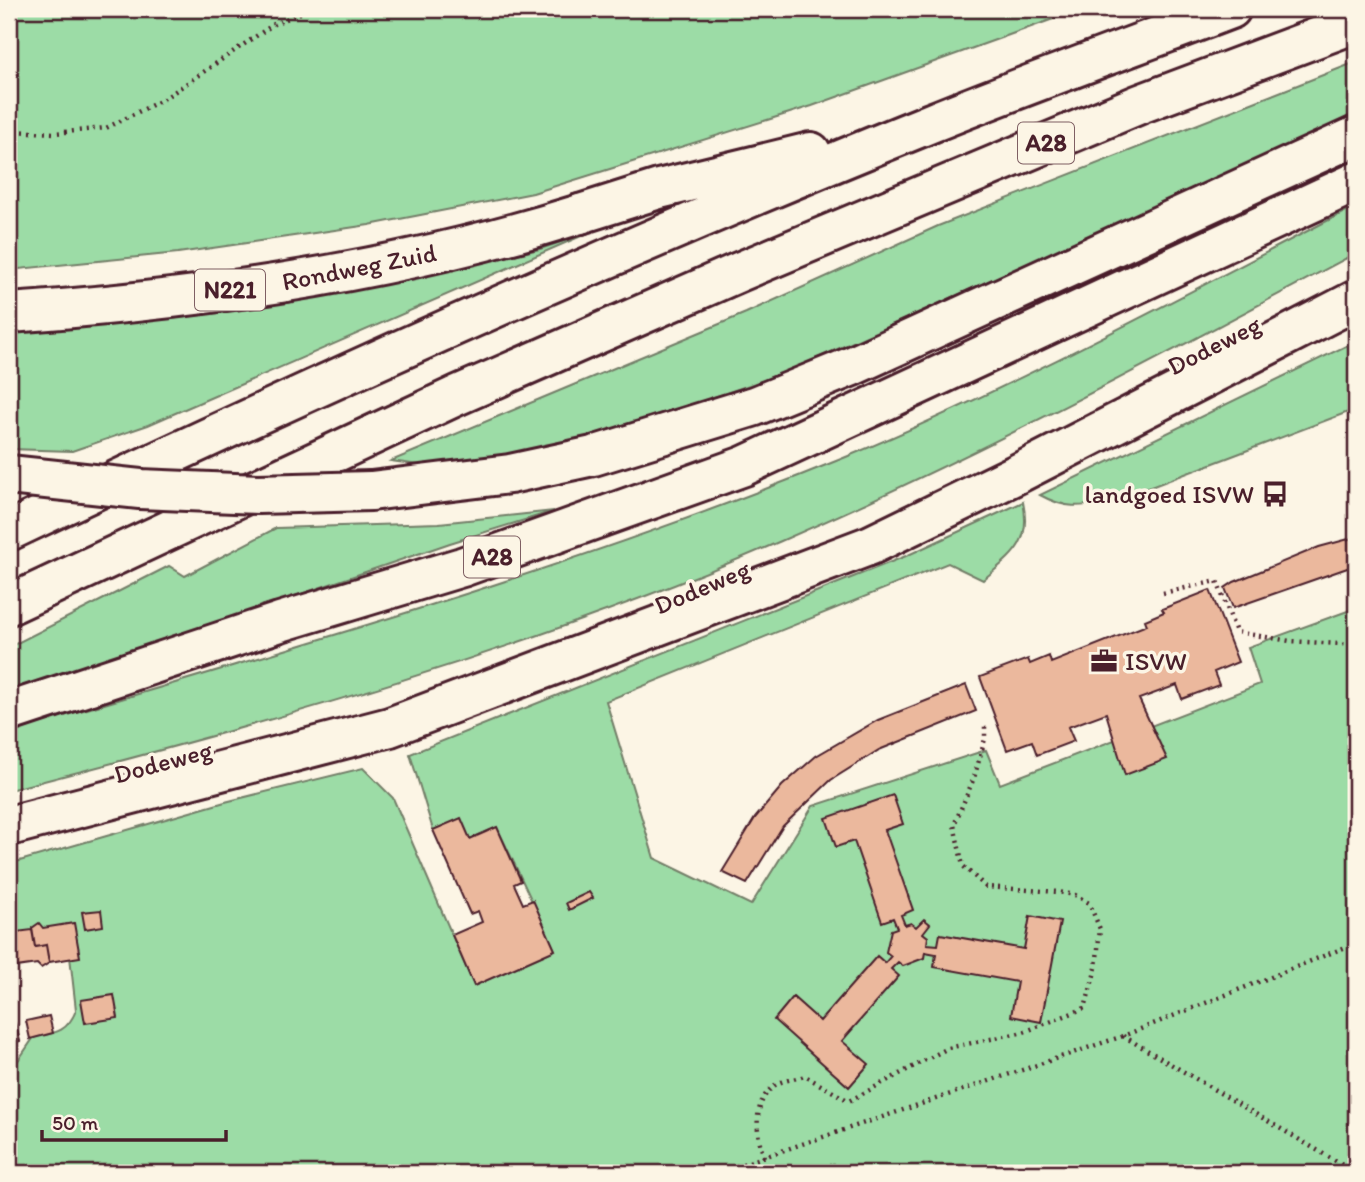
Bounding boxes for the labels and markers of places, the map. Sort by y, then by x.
place label: landgoed ISVW [1084,478,1254,510]
bus stop icon: landgoed ISVW [1260,479,1290,509]
place label: ISVW [1125,645,1187,677]
office icon: ISVW [1089,646,1119,676]

